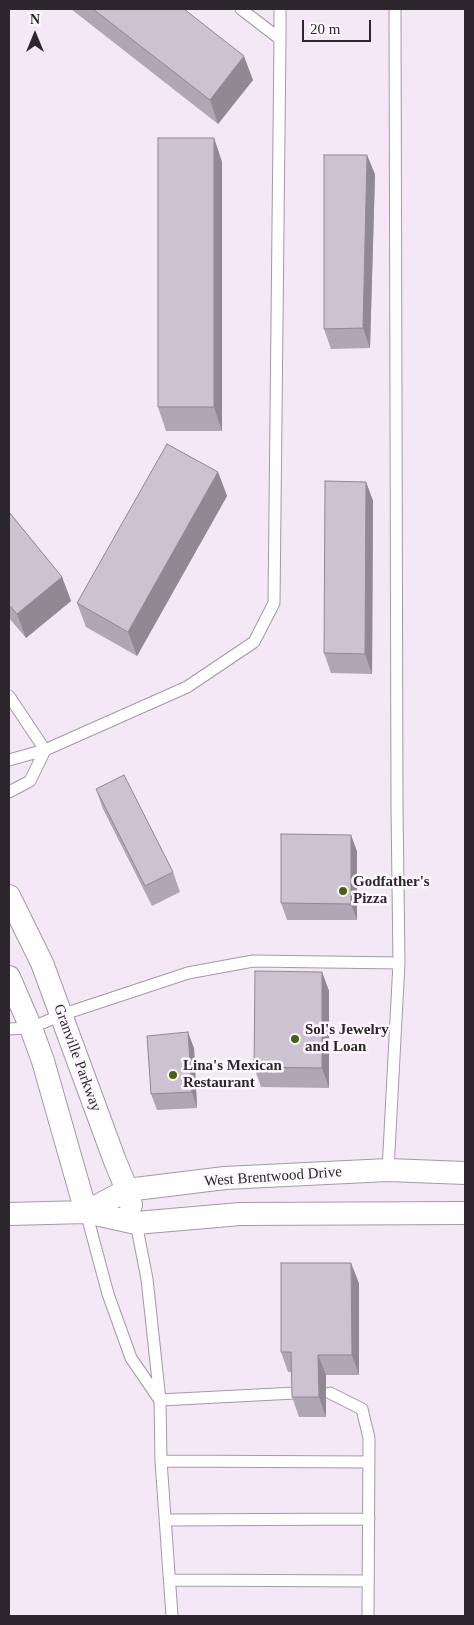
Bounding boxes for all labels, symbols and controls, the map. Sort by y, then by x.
north arrow [10,10,60,60]
scale bar [304,10,373,42]
text: N [30,12,40,27]
text: 20 m [310,21,340,37]
place label: Godfather's Pizza [353,873,430,908]
marker: Godfather's Pizza [337,885,349,897]
street label: Granville Parkway [49,1002,105,1114]
place label: Sol's Jewelry and Loan [305,1021,389,1056]
marker: Sol's Jewelry and Loan [289,1033,301,1045]
place label: Lina's Mexican Restaurant [183,1057,282,1092]
marker: Lina's Mexican Restaurant [167,1069,179,1081]
street label: West Brentwood Drive [204,1163,342,1191]

